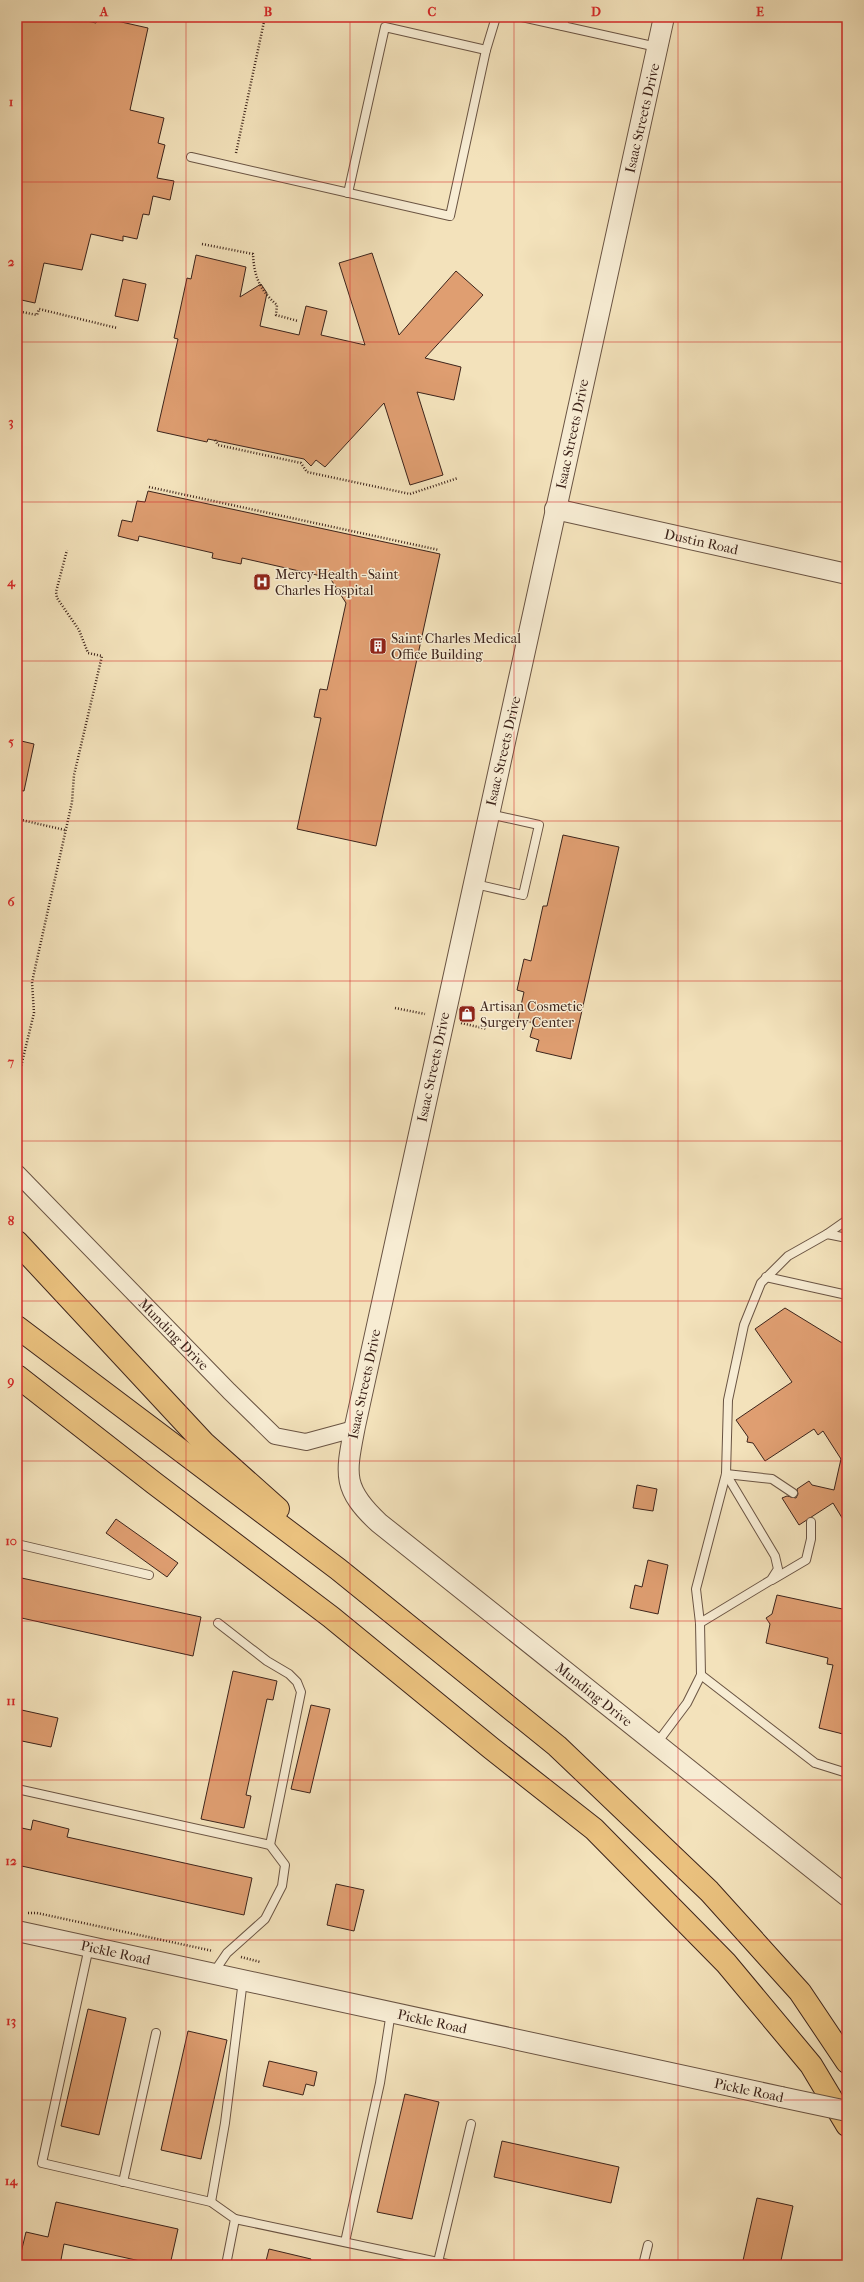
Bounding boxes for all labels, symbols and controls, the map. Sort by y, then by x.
text: A [99,4,109,19]
text: B [264,4,273,19]
text: C [428,4,437,19]
text: D [591,4,601,19]
text: E [756,4,764,19]
street label: Isaac Streets Drive [622,62,663,175]
text: 1 [9,94,14,109]
text: 2 [8,254,15,269]
street label: Isaac Streets Drive [553,377,592,491]
text: 3 [8,414,14,430]
street label: Dustin Road [663,526,740,559]
place label: Mercy Health - Saint Charles Hospital [275,566,399,599]
hospital icon: Mercy Health - Saint Charles Hospital [252,572,272,592]
text: 4 [6,574,16,590]
place label: Saint Charles Medical Office Building [391,630,521,663]
building icon: Saint Charles Medical Office Building [368,636,388,656]
street label: Isaac Streets Drive [483,695,524,808]
text: 5 [8,734,14,749]
text: 6 [7,894,15,909]
place label: Artisan Cosmetic Surgery Center [479,998,582,1031]
shop icon: Artisan Cosmetic Surgery Center [457,1004,477,1024]
street label: Isaac Streets Drive [414,1010,453,1124]
text: 7 [7,1054,15,1069]
text: 8 [8,1213,15,1228]
street label: Munding Drive [135,1295,212,1374]
street label: Isaac Streets Drive [345,1327,384,1441]
text: 9 [7,1373,15,1389]
text: 10 [5,1533,17,1548]
street label: Munding Drive [552,1659,636,1731]
text: 11 [6,1693,16,1708]
text: 12 [5,1853,17,1868]
street label: Pickle Road [79,1937,152,1969]
street label: Pickle Road [396,2006,469,2038]
text: 13 [6,2013,16,2029]
street label: Pickle Road [713,2075,786,2106]
text: 14 [5,2173,18,2189]

